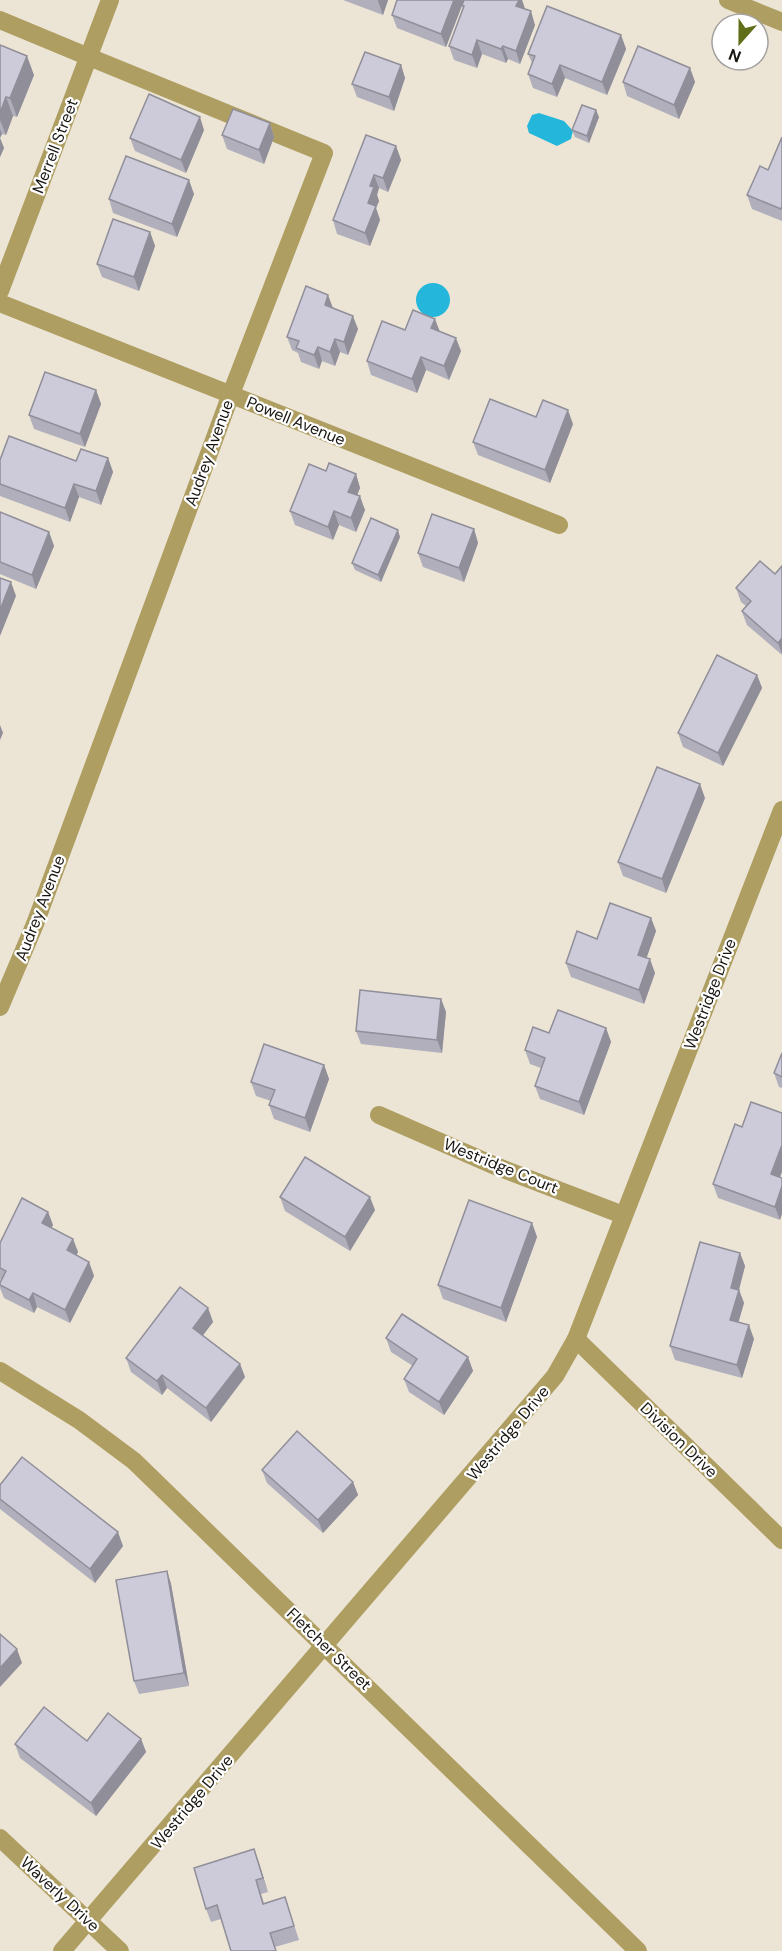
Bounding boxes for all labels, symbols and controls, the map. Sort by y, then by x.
north arrow [710,12,770,72]
text: N [726,44,744,67]
street label: Merrell Street [27,96,83,196]
street label: Powell Avenue [243,392,349,450]
street label: Audrey Avenue [180,397,238,509]
street label: Audrey Avenue [10,852,70,964]
street label: Westridge Drive [679,935,741,1053]
street label: Westridge Court [441,1133,561,1199]
street label: Westridge Drive [462,1381,554,1485]
street label: Division Drive [636,1398,722,1482]
street label: Fletcher Street [282,1603,376,1695]
street label: Westridge Drive [146,1750,238,1854]
street label: Waverly Drive [16,1852,104,1936]

